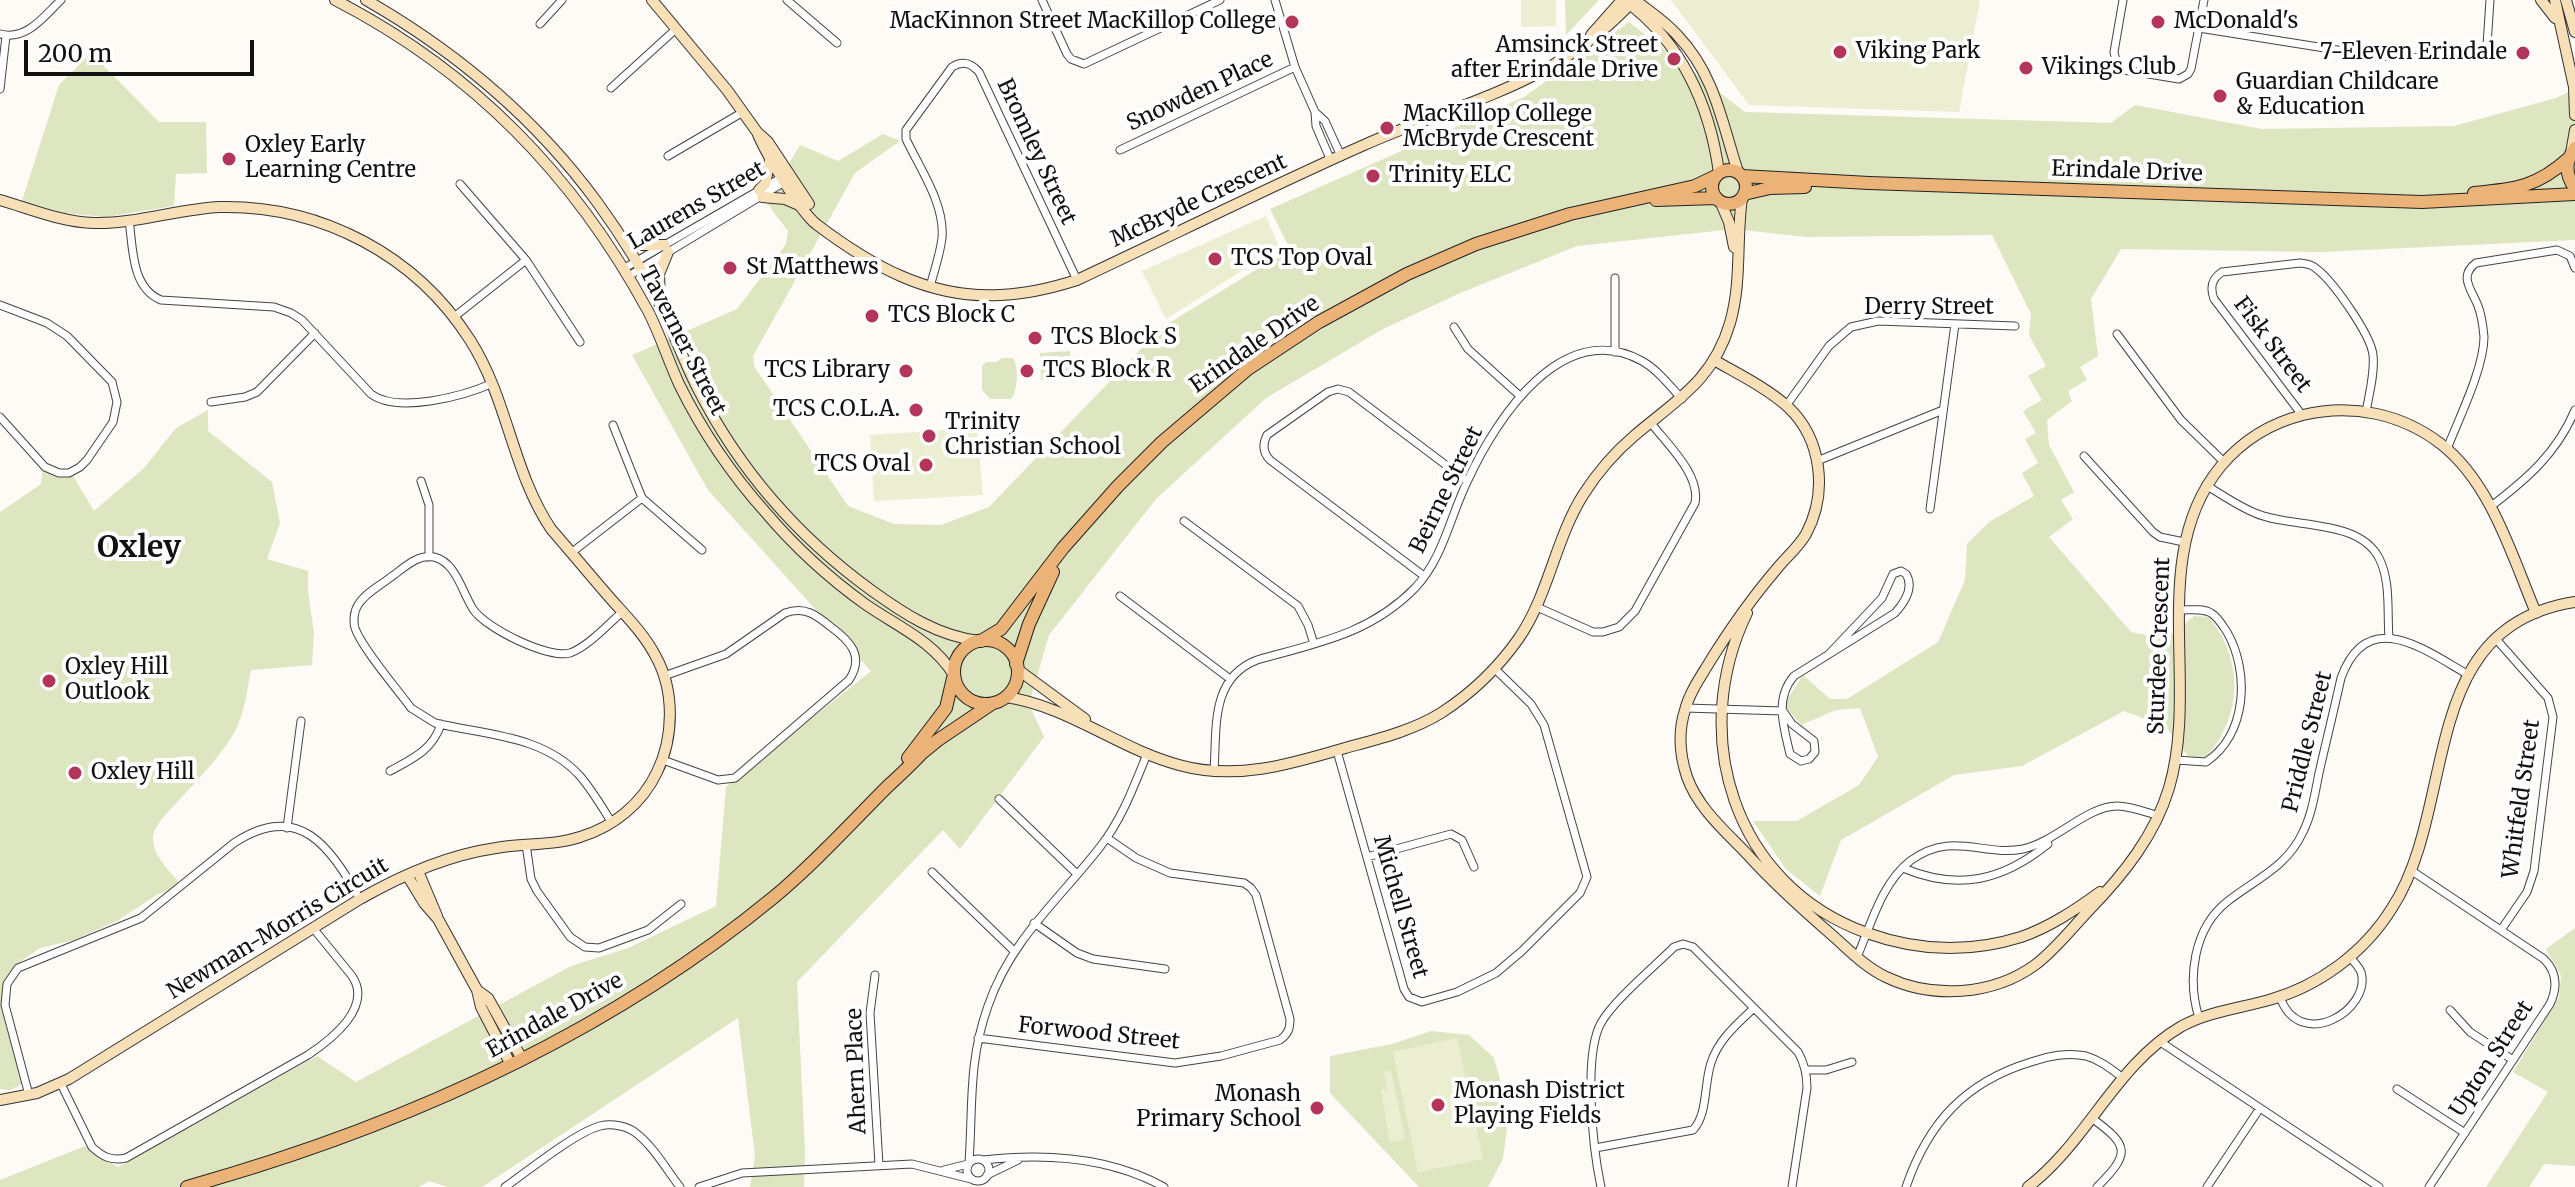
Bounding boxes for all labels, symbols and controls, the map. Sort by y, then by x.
place label: MacKinnon Street MacKillop College [890,9,1276,35]
place label: McDonald's [2174,9,2298,35]
marker: MacKinnon Street MacKillop College [1283,13,1301,31]
marker: McDonald's [2149,13,2167,31]
scale bar [28,24,258,74]
place label: Amsinck Street after Erindale Drive [1451,33,1658,84]
text: 200 m [38,38,112,69]
place label: Viking Park [1856,39,1980,65]
place label: 7-Eleven Erindale [2320,40,2507,66]
marker: Viking Park [1831,43,1849,61]
marker: 7-Eleven Erindale [2514,44,2532,62]
street label: Snowden Place [1123,47,1277,137]
marker: Amsinck Street after Erindale Drive [1665,50,1683,68]
place label: Vikings Club [2042,55,2176,81]
marker: Vikings Club [2017,59,2035,77]
place label: Guardian Childcare & Education [2236,70,2439,122]
street label: Bromley Street [991,75,1081,229]
marker: Guardian Childcare & Education [2211,87,2229,105]
place label: MacKillop College McBryde Crescent [1403,102,1594,154]
marker: MacKillop College McBryde Crescent [1378,119,1396,137]
place label: Oxley Early Learning Centre [245,133,416,184]
street label: McBryde Crescent [1107,149,1291,253]
marker: Oxley Early Learning Centre [220,150,238,168]
street label: Laurens Street [624,156,770,256]
street label: Erindale Drive [2051,156,2203,188]
place label: Trinity ELC [1389,163,1511,189]
marker: Trinity ELC [1364,167,1382,185]
place label: TCS Top Oval [1231,246,1373,272]
marker: TCS Top Oval [1206,250,1224,268]
place label: St Matthews [746,255,879,281]
marker: St Matthews [721,259,739,277]
street label: Taverner Street [633,262,731,420]
street label: Erindale Drive [1185,291,1325,399]
street label: Fisk Street [2228,292,2316,398]
street label: Derry Street [1864,295,1994,321]
place label: TCS Block C [888,303,1015,329]
marker: TCS Block C [863,307,881,325]
place label: TCS Block S [1051,325,1177,351]
marker: TCS Block S [1026,329,1044,347]
place label: TCS Library [764,358,890,384]
place label: TCS Block R [1043,358,1171,384]
marker: TCS Library [897,362,915,380]
marker: TCS Block R [1018,362,1036,380]
place label: TCS C.O.L.A. [773,397,900,423]
marker: TCS C.O.L.A. [907,401,925,419]
place label: Trinity Christian School [945,410,1121,462]
street label: Beirne Street [1405,422,1489,558]
marker: Trinity Christian School [920,427,938,445]
place label: TCS Oval [815,452,910,478]
marker: TCS Oval [917,456,935,474]
district label: Oxley [97,531,181,567]
street label: Sturdee Crescent [2144,557,2176,735]
place label: Oxley Hill Outlook [65,655,169,706]
street label: Priddle Street [2278,669,2338,815]
marker: Oxley Hill Outlook [40,672,58,690]
street label: Whitfeld Street [2498,718,2546,880]
place label: Oxley Hill [91,760,195,786]
marker: Oxley Hill [66,764,84,782]
street label: Michell Street [1367,833,1433,981]
street label: Newman-Morris Circuit [163,852,393,1006]
street label: Erindale Drive [482,968,628,1064]
street label: Upton Street [2445,996,2539,1122]
street label: Ahern Place [842,1007,872,1135]
street label: Forwood Street [1017,1012,1181,1056]
place label: Monash District Playing Fields [1454,1079,1625,1130]
place label: Monash Primary School [1136,1082,1301,1134]
marker: Monash District Playing Fields [1429,1096,1447,1114]
marker: Monash Primary School [1308,1099,1326,1117]

